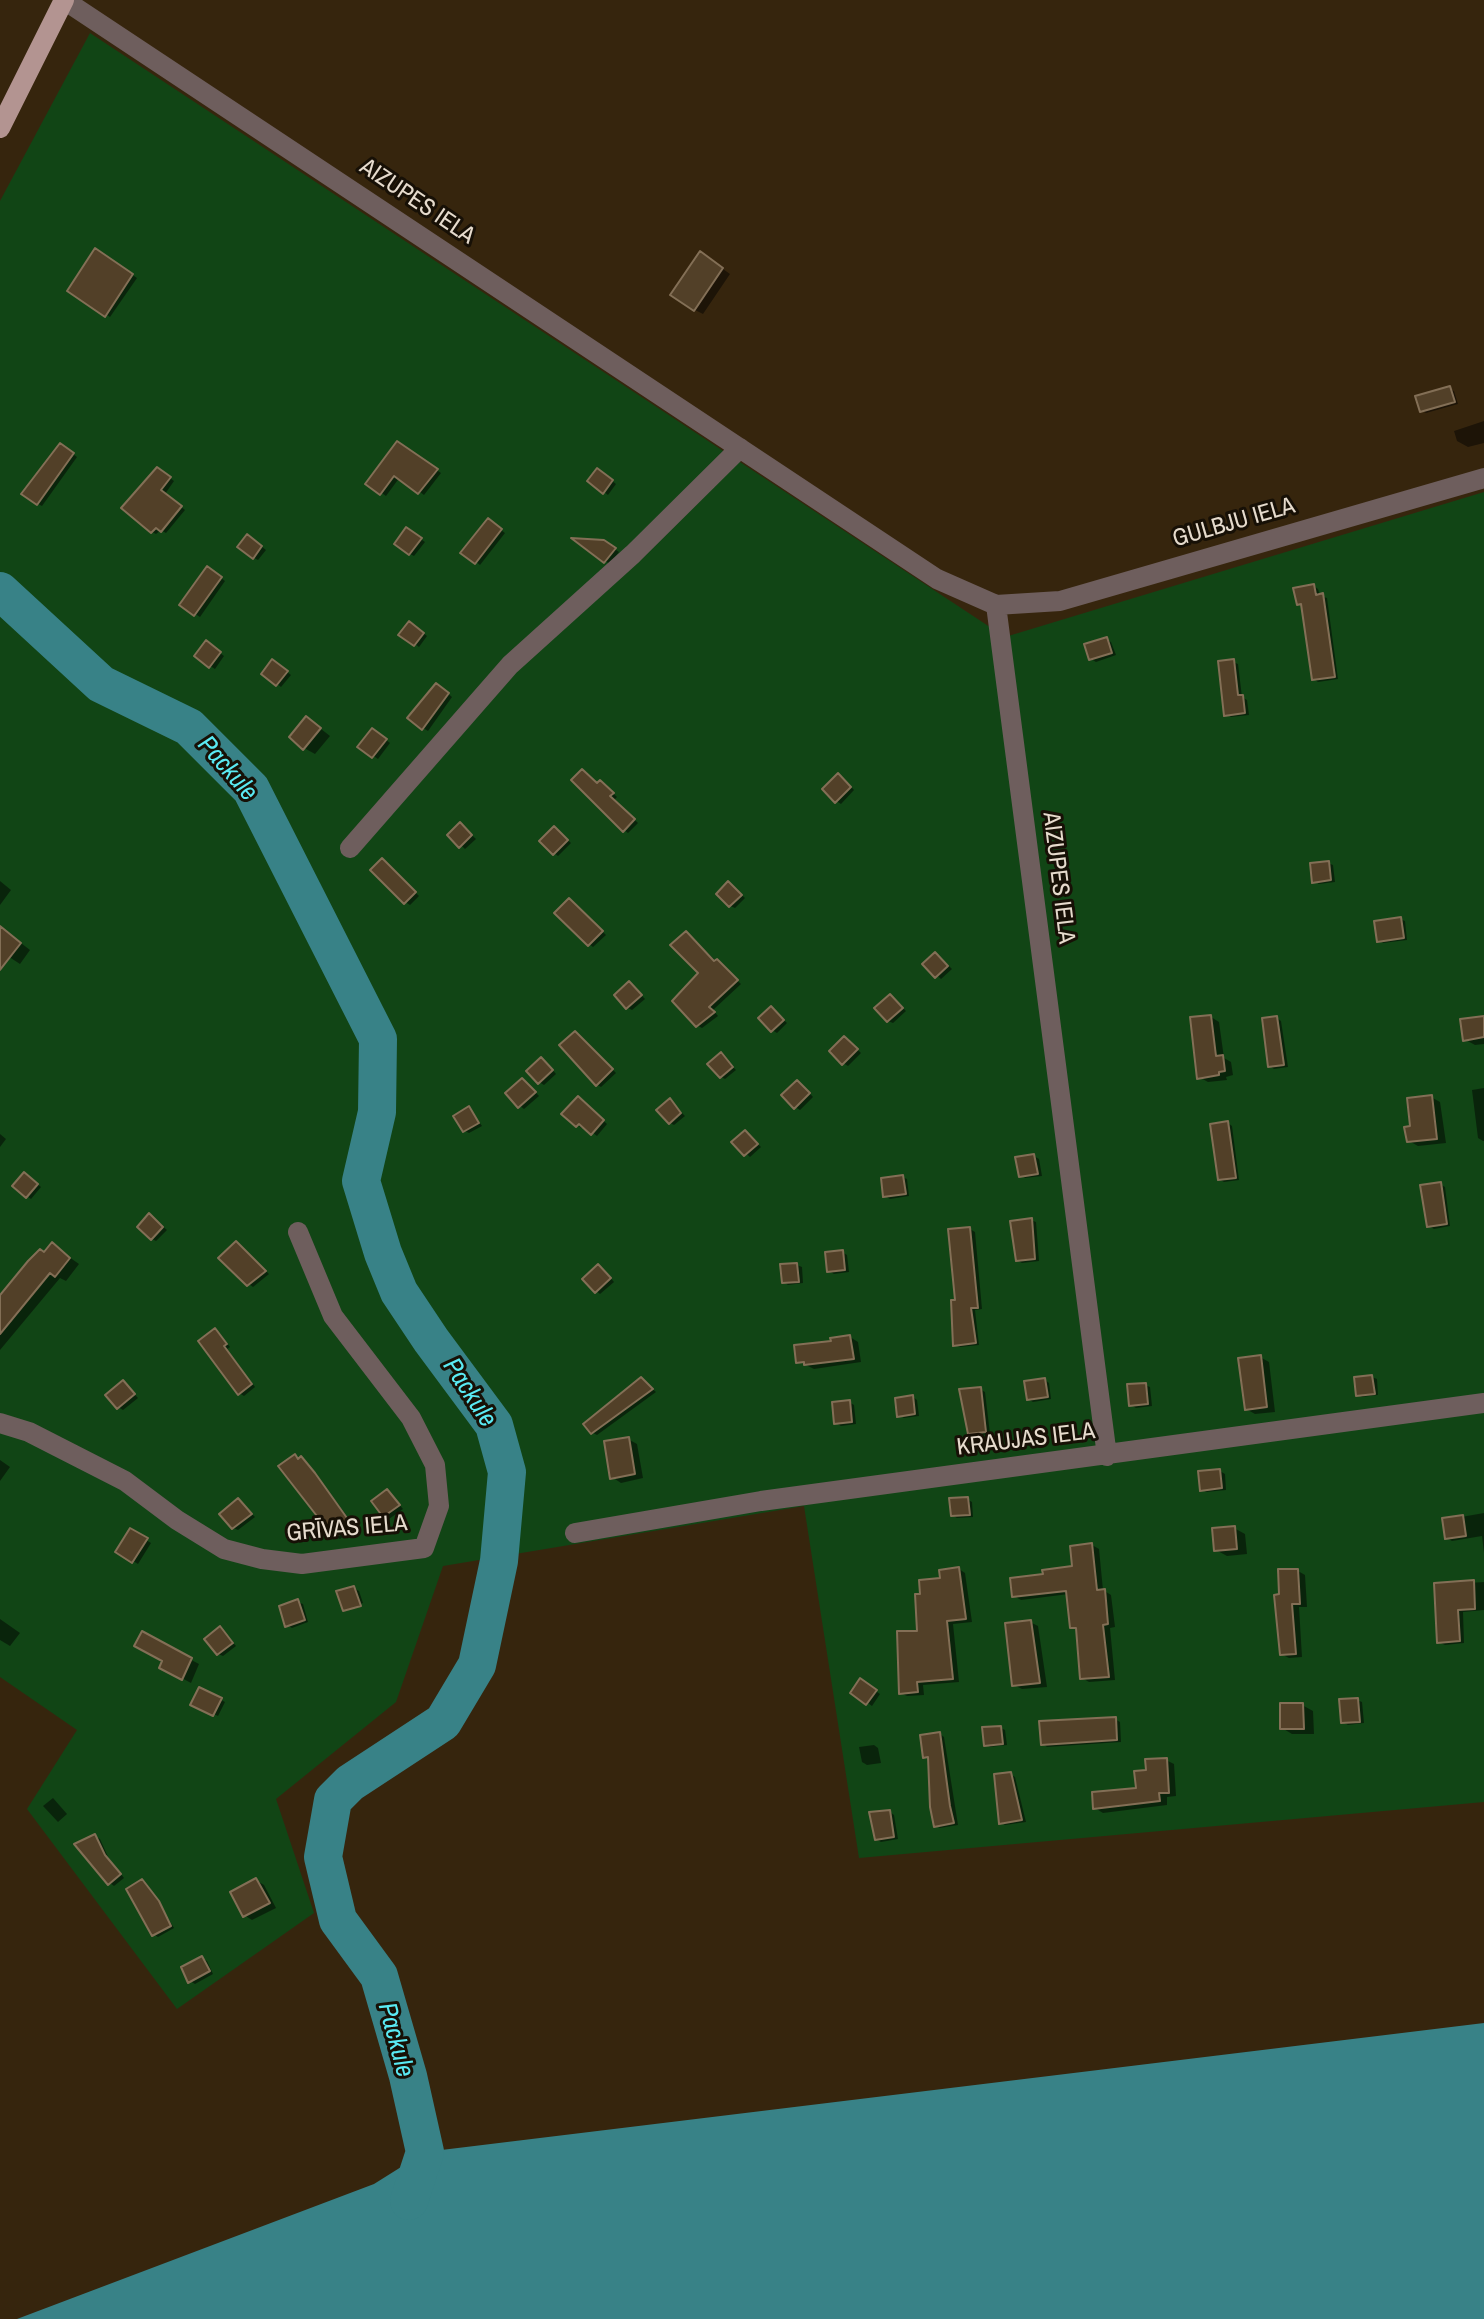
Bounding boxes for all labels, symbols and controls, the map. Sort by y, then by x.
street label: AIZUPES IELA [354,153,480,251]
street label: GULBJU IELA [1170,492,1298,554]
water label: Packule [190,730,264,808]
street label: AIZUPES IELA [1036,811,1080,945]
water label: Packule [435,1353,503,1433]
street label: KRAUJAS IELA [955,1417,1097,1463]
street label: GRĪVAS IELA [285,1509,409,1549]
water label: Packule [370,1999,420,2081]

